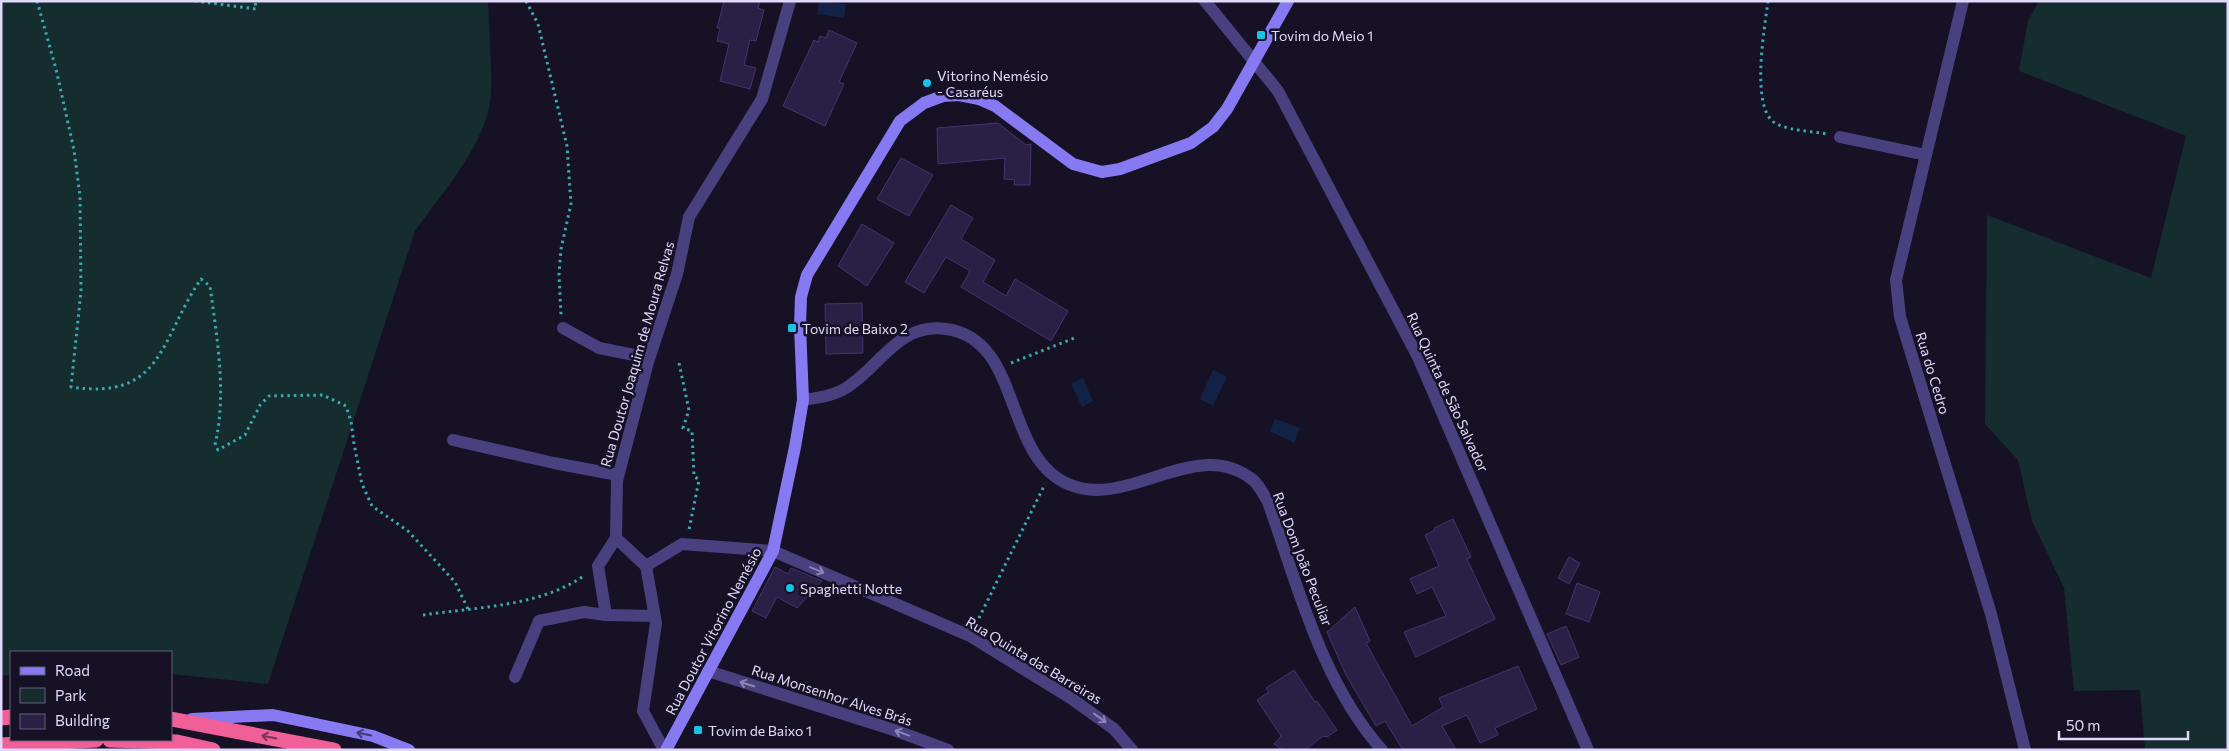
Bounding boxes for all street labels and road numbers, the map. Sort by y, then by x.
street label: Rua Doutor Joaquim de Moura Relvas [597,239,677,469]
street label: Rua Quinta de São Salvador [1404,310,1493,475]
street label: Rua do Cedro [1912,330,1954,416]
street label: Rua Dom João Peculiar [1270,490,1337,629]
street label: Rua Doutor Vitorino Nemésio [662,544,764,718]
street label: Rua Quinta das Barreiras [963,613,1105,707]
street label: Rua Monsenhor Alves Brás [749,661,915,729]

